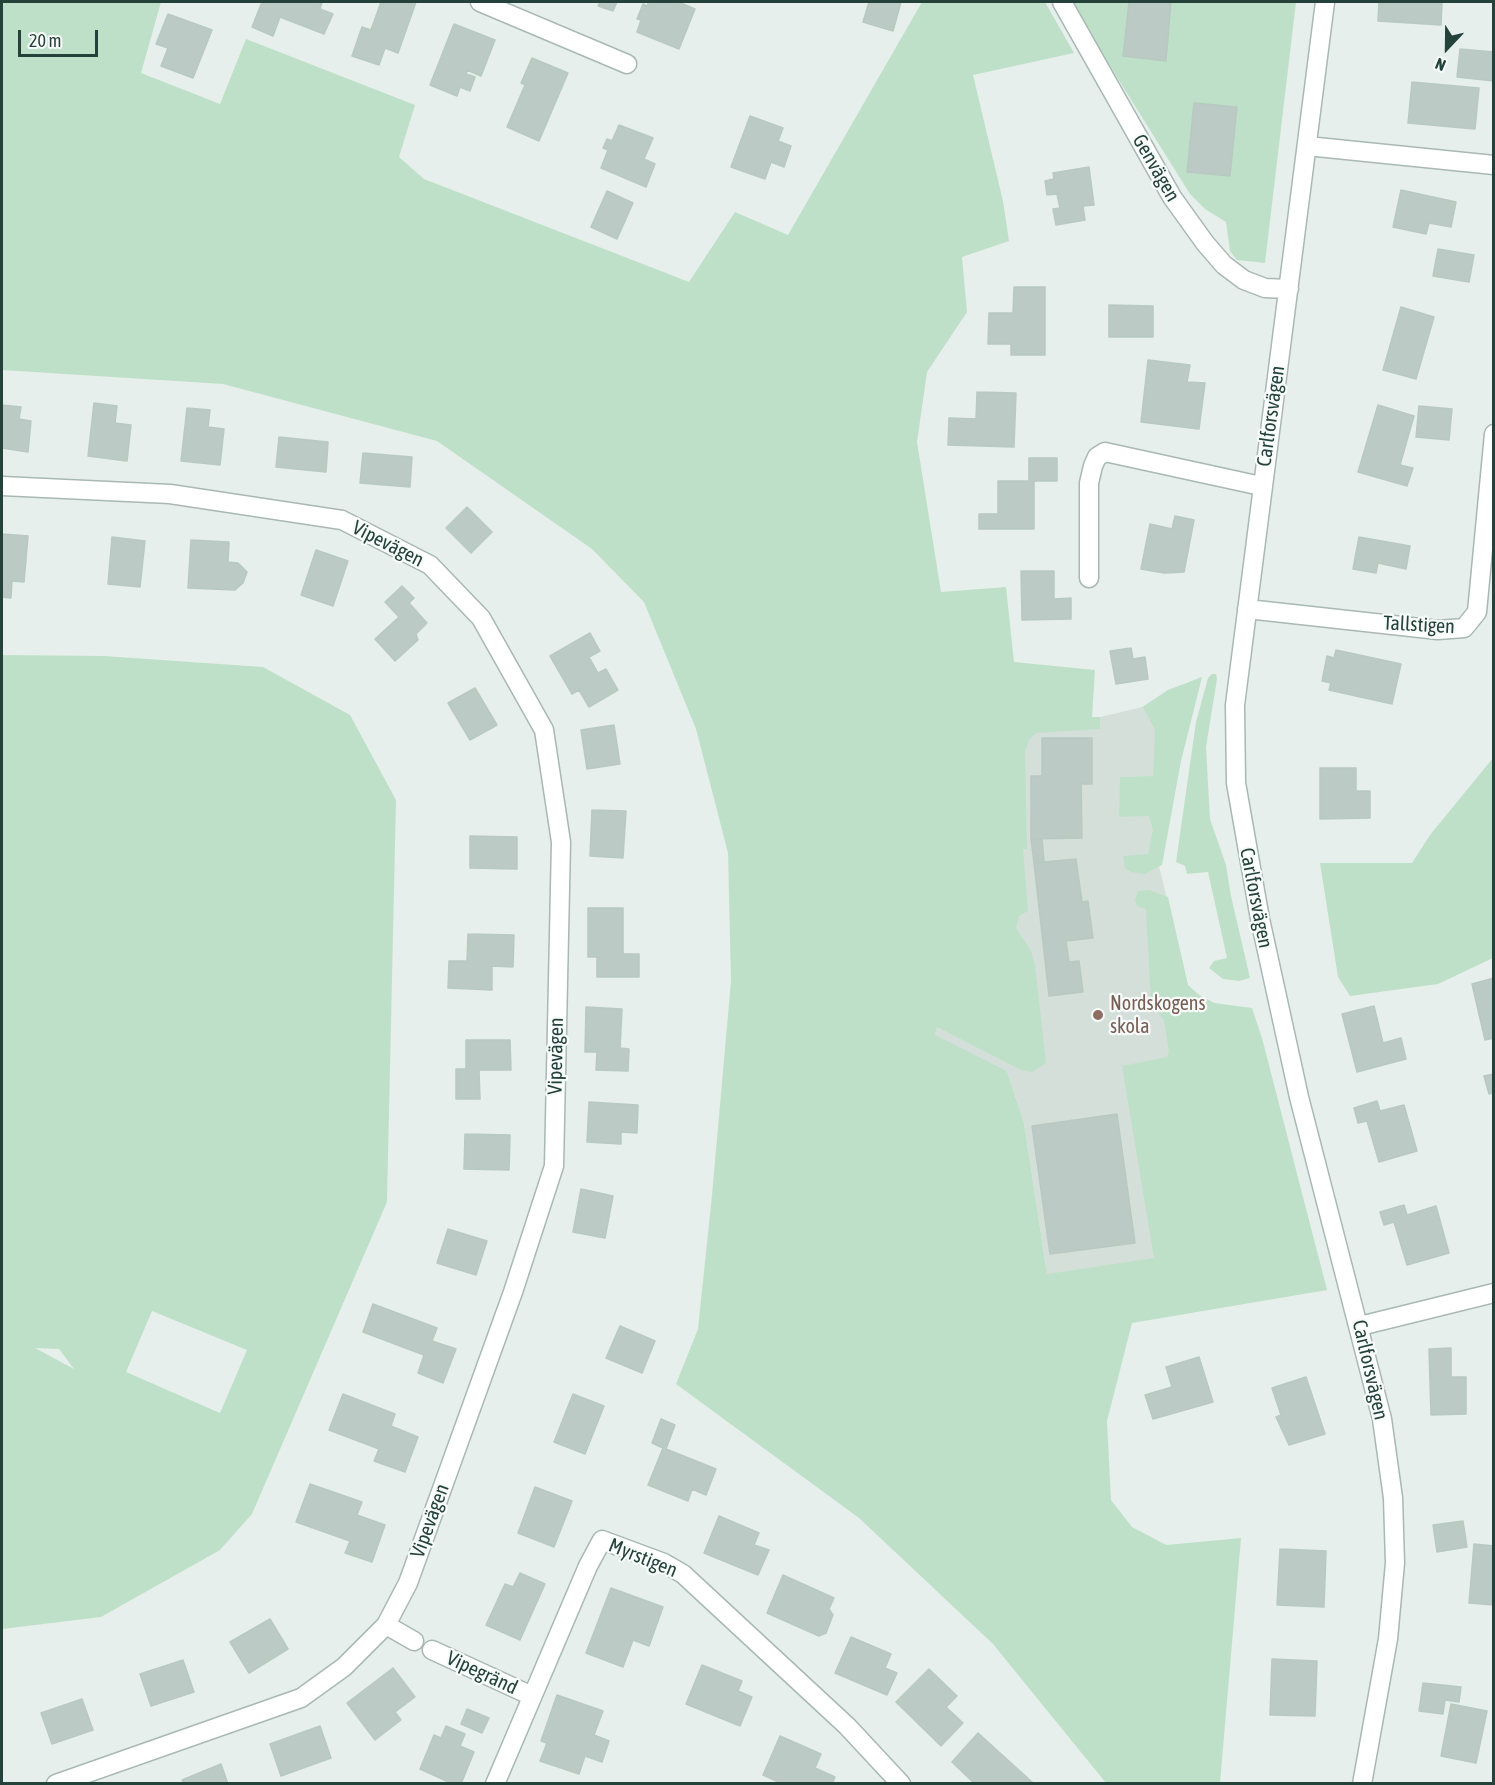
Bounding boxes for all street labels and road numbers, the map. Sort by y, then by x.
street label: Genvägen [1127,130,1185,206]
street label: Carlforsvägen [1252,364,1290,468]
street label: Vipevägen [348,516,428,572]
street label: Tallstigen [1383,611,1455,639]
street label: Carlforsvägen [1235,846,1277,950]
street label: Vipevägen [543,1017,569,1095]
street label: Carlforsvägen [1347,1318,1393,1422]
street label: Vipevägen [406,1481,454,1561]
street label: Myrstigen [605,1533,681,1583]
street label: Vipegränd [443,1646,521,1700]

